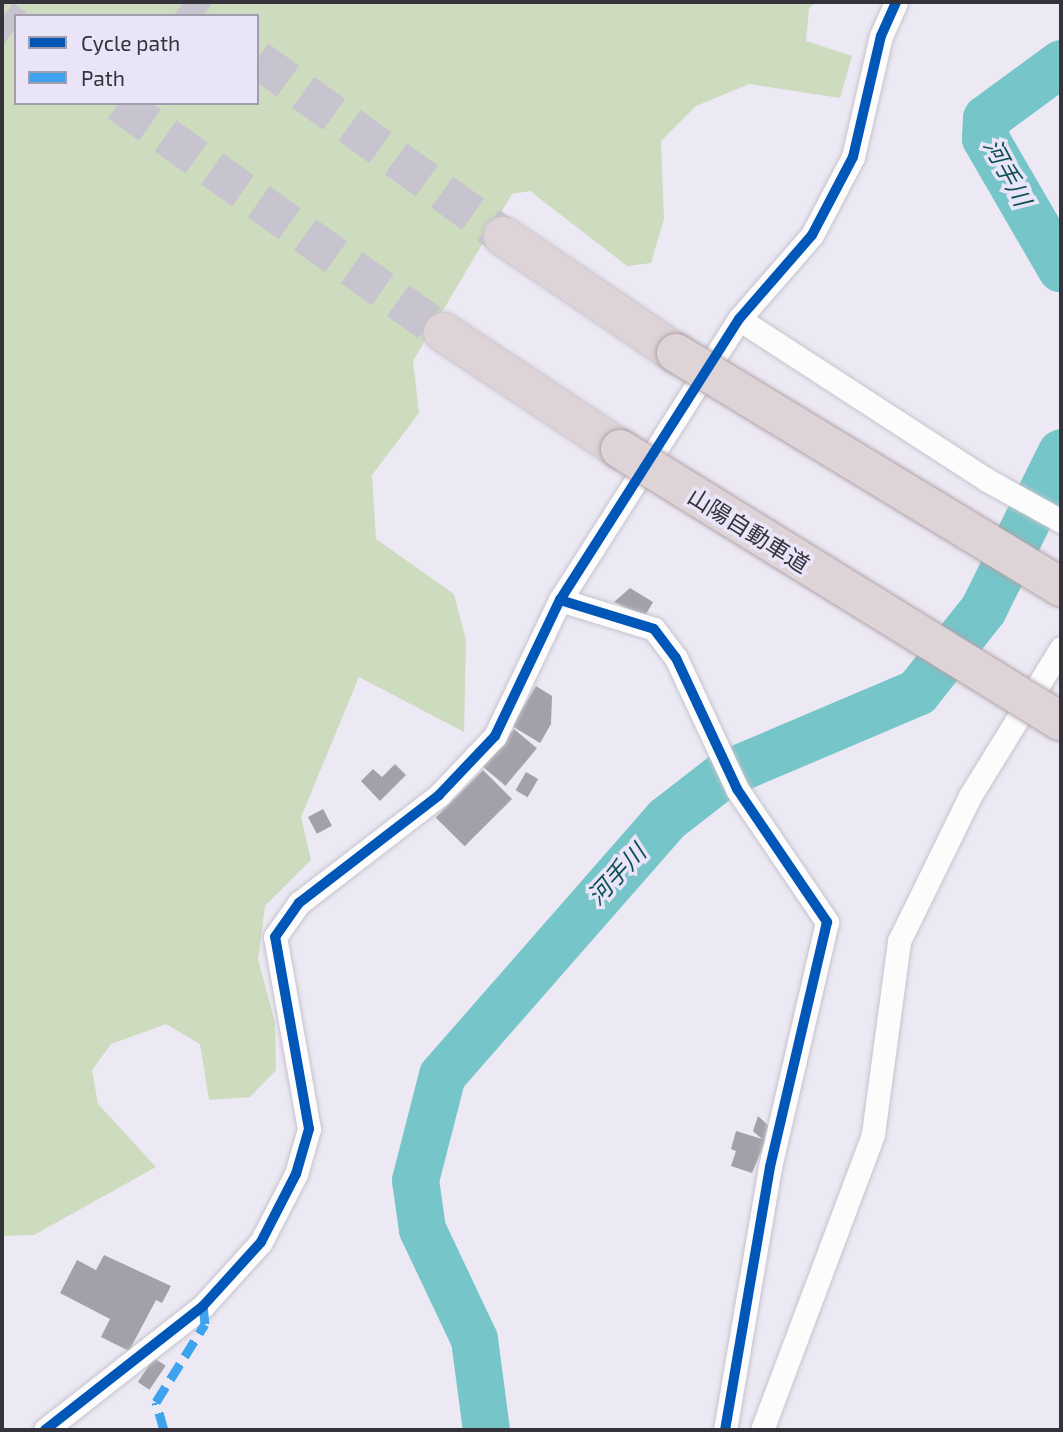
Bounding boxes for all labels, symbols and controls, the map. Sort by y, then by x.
legend [14,14,259,105]
text: Cycle path [81,30,180,55]
text: Path [81,65,125,90]
water label: 河手川 [978,133,1038,211]
street label: 山陽自動車道 [683,482,815,578]
water label: 河手川 [581,838,651,910]

